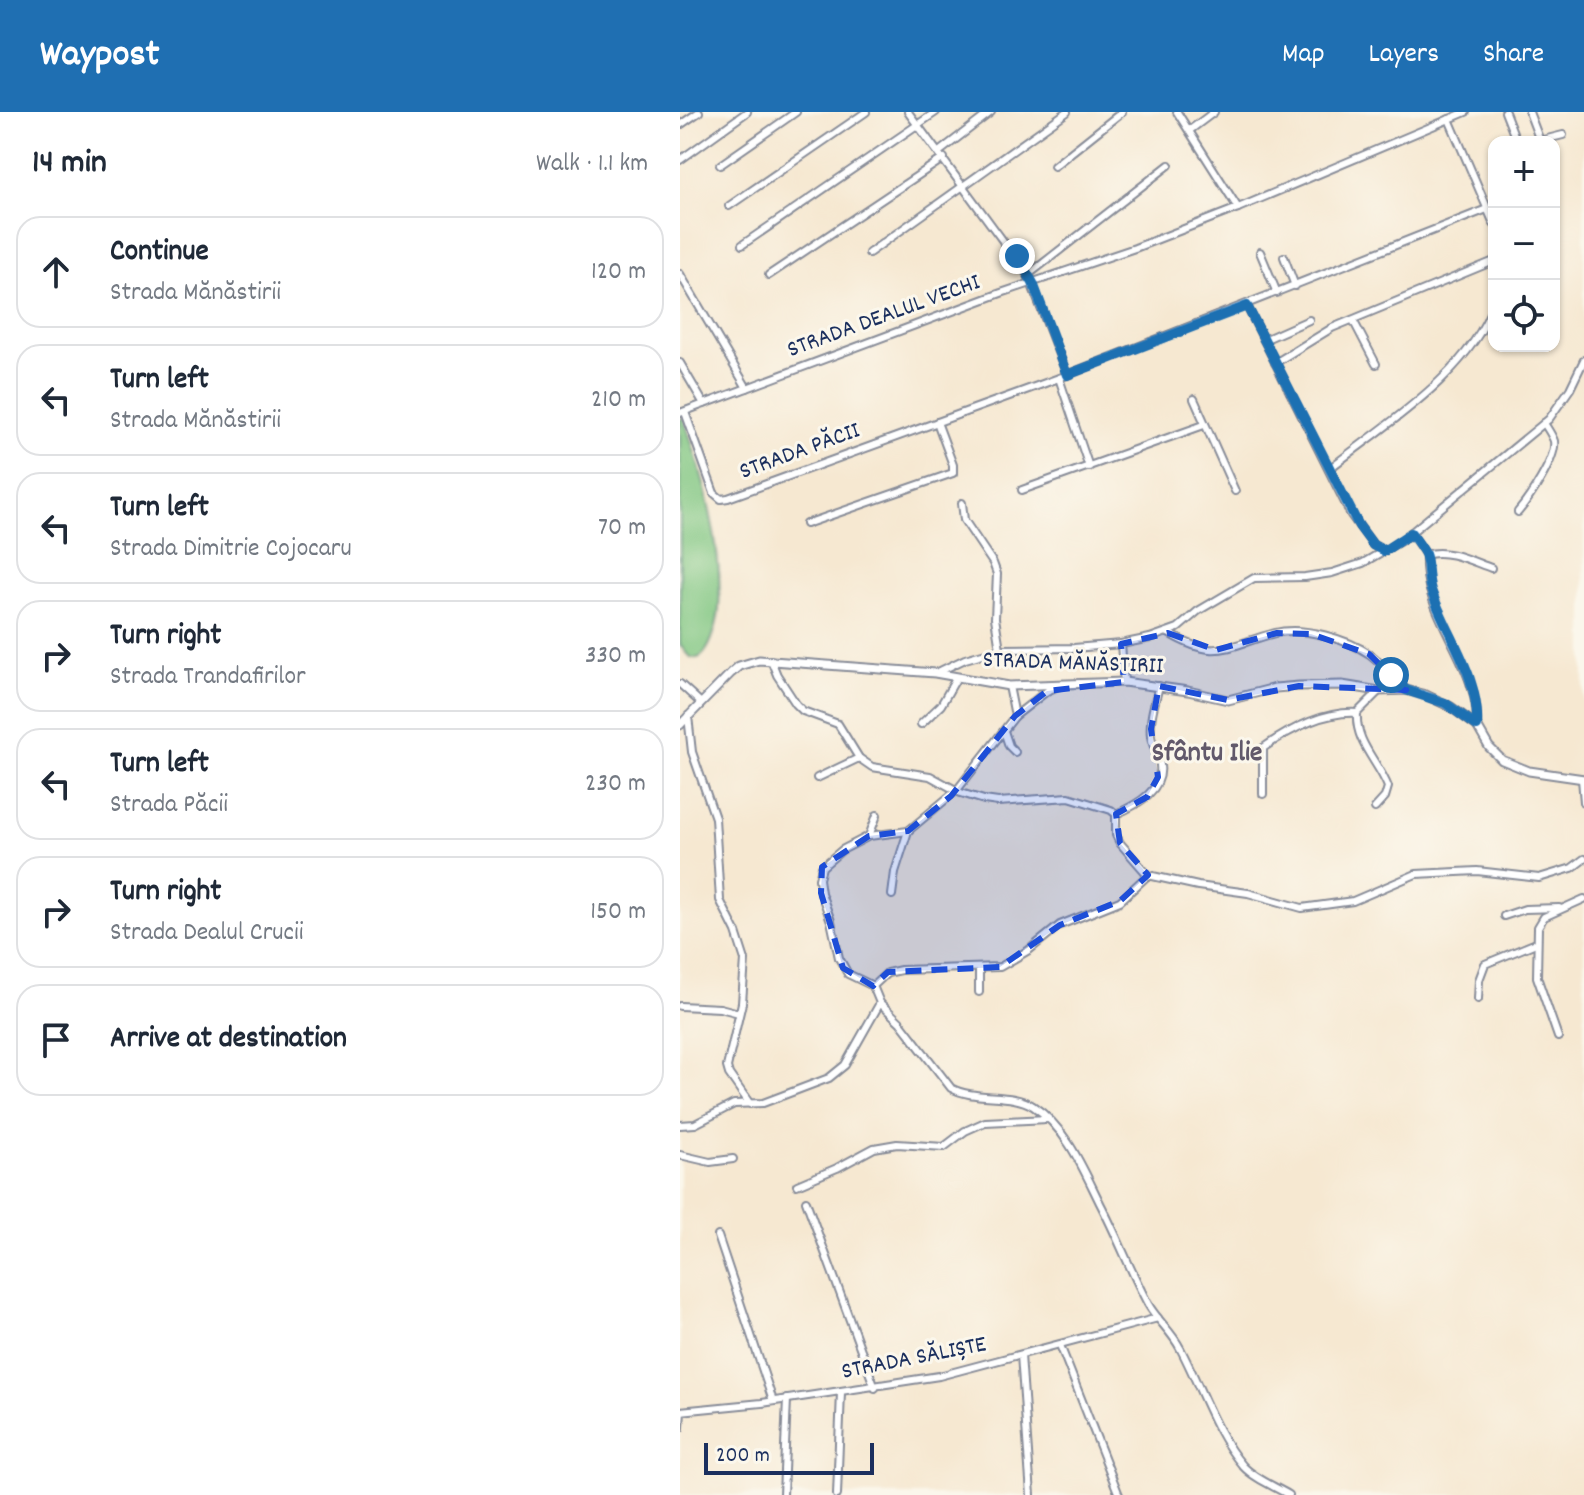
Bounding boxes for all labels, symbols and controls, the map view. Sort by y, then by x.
text: Waypost [40,29,159,84]
text: Map [1282,36,1325,76]
text: Layers [1369,36,1439,76]
text: Share [1483,36,1544,76]
map controls [1488,136,1560,352]
button: + [1488,136,1560,208]
text: 14 min [32,140,107,189]
text: Walk · 1.1 km [536,146,648,183]
button: − [1488,208,1560,280]
text: Continue [110,232,209,275]
route end [999,238,1035,274]
icon: ahead [34,250,78,294]
text: 120 m [591,254,646,291]
street label: STRADA DEALUL VECHI [783,266,986,368]
text: Strada Mănăstirii [110,275,281,312]
button: locate [1488,280,1560,352]
text: Turn left [110,360,209,403]
icon: left [34,378,78,422]
text: 210 m [591,382,646,419]
text: Strada Mănăstirii [110,403,281,440]
street label: STRADA PĂCII [735,414,866,490]
text: Turn left [110,488,209,531]
icon: left [34,506,78,550]
text: 70 m [598,510,646,547]
text: Strada Dimitrie Cojocaru [110,531,352,568]
text: Turn right [110,616,221,659]
icon: right [34,634,78,678]
text: 330 m [585,638,646,675]
street label: STRADA MĂNĂSTIRII [982,644,1165,684]
route start [1373,657,1409,693]
text: Strada Trandafirilor [110,659,306,696]
district label: Sfântu Ilie [1152,735,1262,775]
text: Turn left [110,744,209,787]
icon: left [34,762,78,806]
text: 230 m [585,766,646,803]
text: Strada Păcii [110,787,228,824]
text: Turn right [110,872,221,915]
icon: right [34,890,78,934]
text: 150 m [590,894,646,931]
text: Strada Dealul Crucii [110,915,304,952]
icon: arrive [34,1018,78,1062]
text: Arrive at destination [110,1019,347,1062]
street label: STRADA SĂLIȘTE [839,1328,989,1390]
scale bar [704,1439,874,1475]
text: 200 m [716,1441,770,1472]

